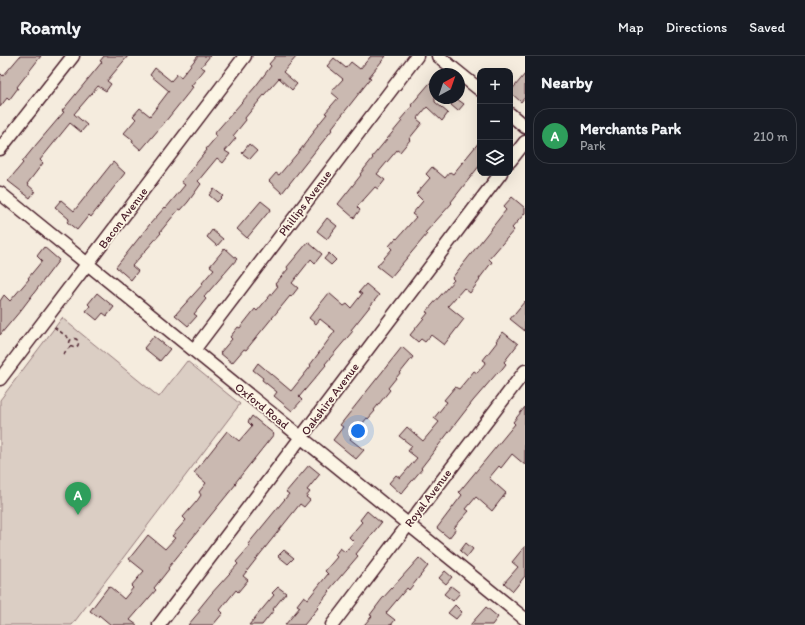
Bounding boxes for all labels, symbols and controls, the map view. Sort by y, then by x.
text: Roamly [20,16,81,39]
text: Map [618,19,644,36]
text: Directions [666,19,727,36]
text: Saved [749,19,785,36]
north arrow [429,68,465,104]
map controls [477,68,513,176]
button: + [477,68,513,104]
text: Nearby [541,72,593,92]
button: − [477,104,513,140]
text: Merchants Park [580,120,681,138]
text: A [551,129,559,144]
text: 210 m [753,129,788,144]
text: Park [580,138,606,153]
button: layers [477,140,513,176]
street label: Phillips Avenue [276,167,334,239]
street label: Bacon Avenue [95,184,151,251]
street label: Oakshire Avenue [298,360,362,438]
street label: Oxford Road [232,380,292,432]
your location [348,421,368,441]
street label: Royal Avenue [402,466,455,530]
pin: A [65,482,91,515]

